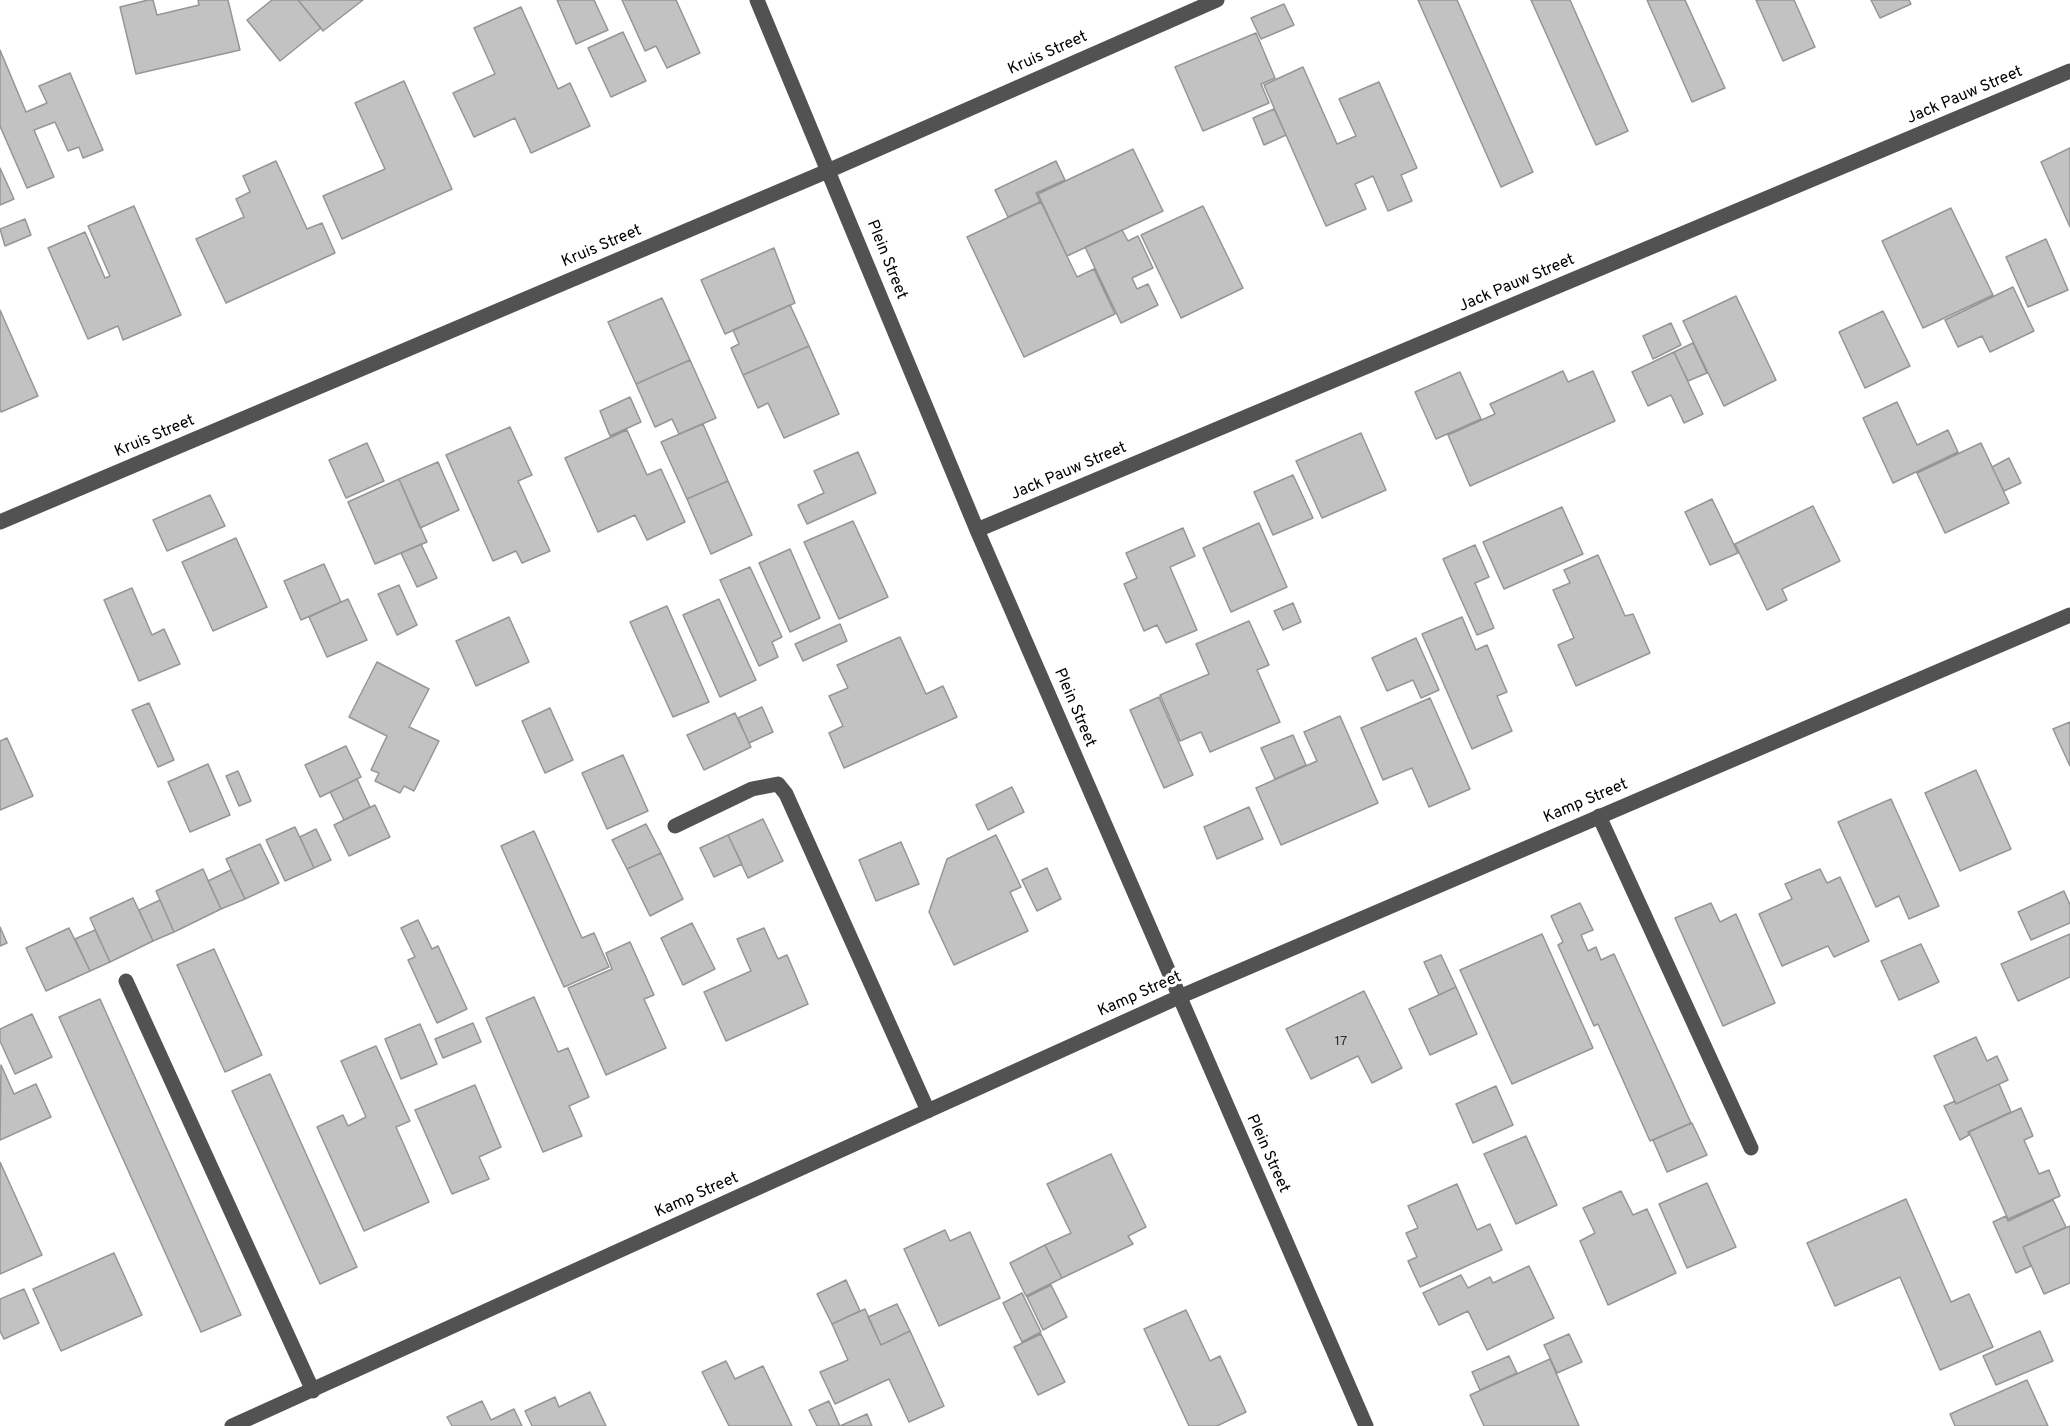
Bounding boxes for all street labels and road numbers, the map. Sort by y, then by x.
street label: Kruis Street [1005,28,1091,80]
street label: Jack Pauw Street [1904,63,2026,129]
street label: Plein Street [861,218,911,302]
street label: Kruis Street [559,222,645,272]
street label: Jack Pauw Street [1456,251,1578,317]
street label: Kruis Street [112,412,198,462]
street label: Jack Pauw Street [1008,439,1130,505]
street label: Plein Street [1049,666,1099,750]
street label: Kamp Street [1541,776,1631,828]
street label: Kamp Street [1095,968,1185,1022]
street label: Plein Street [1241,1112,1293,1196]
street label: Kamp Street [652,1169,742,1223]

